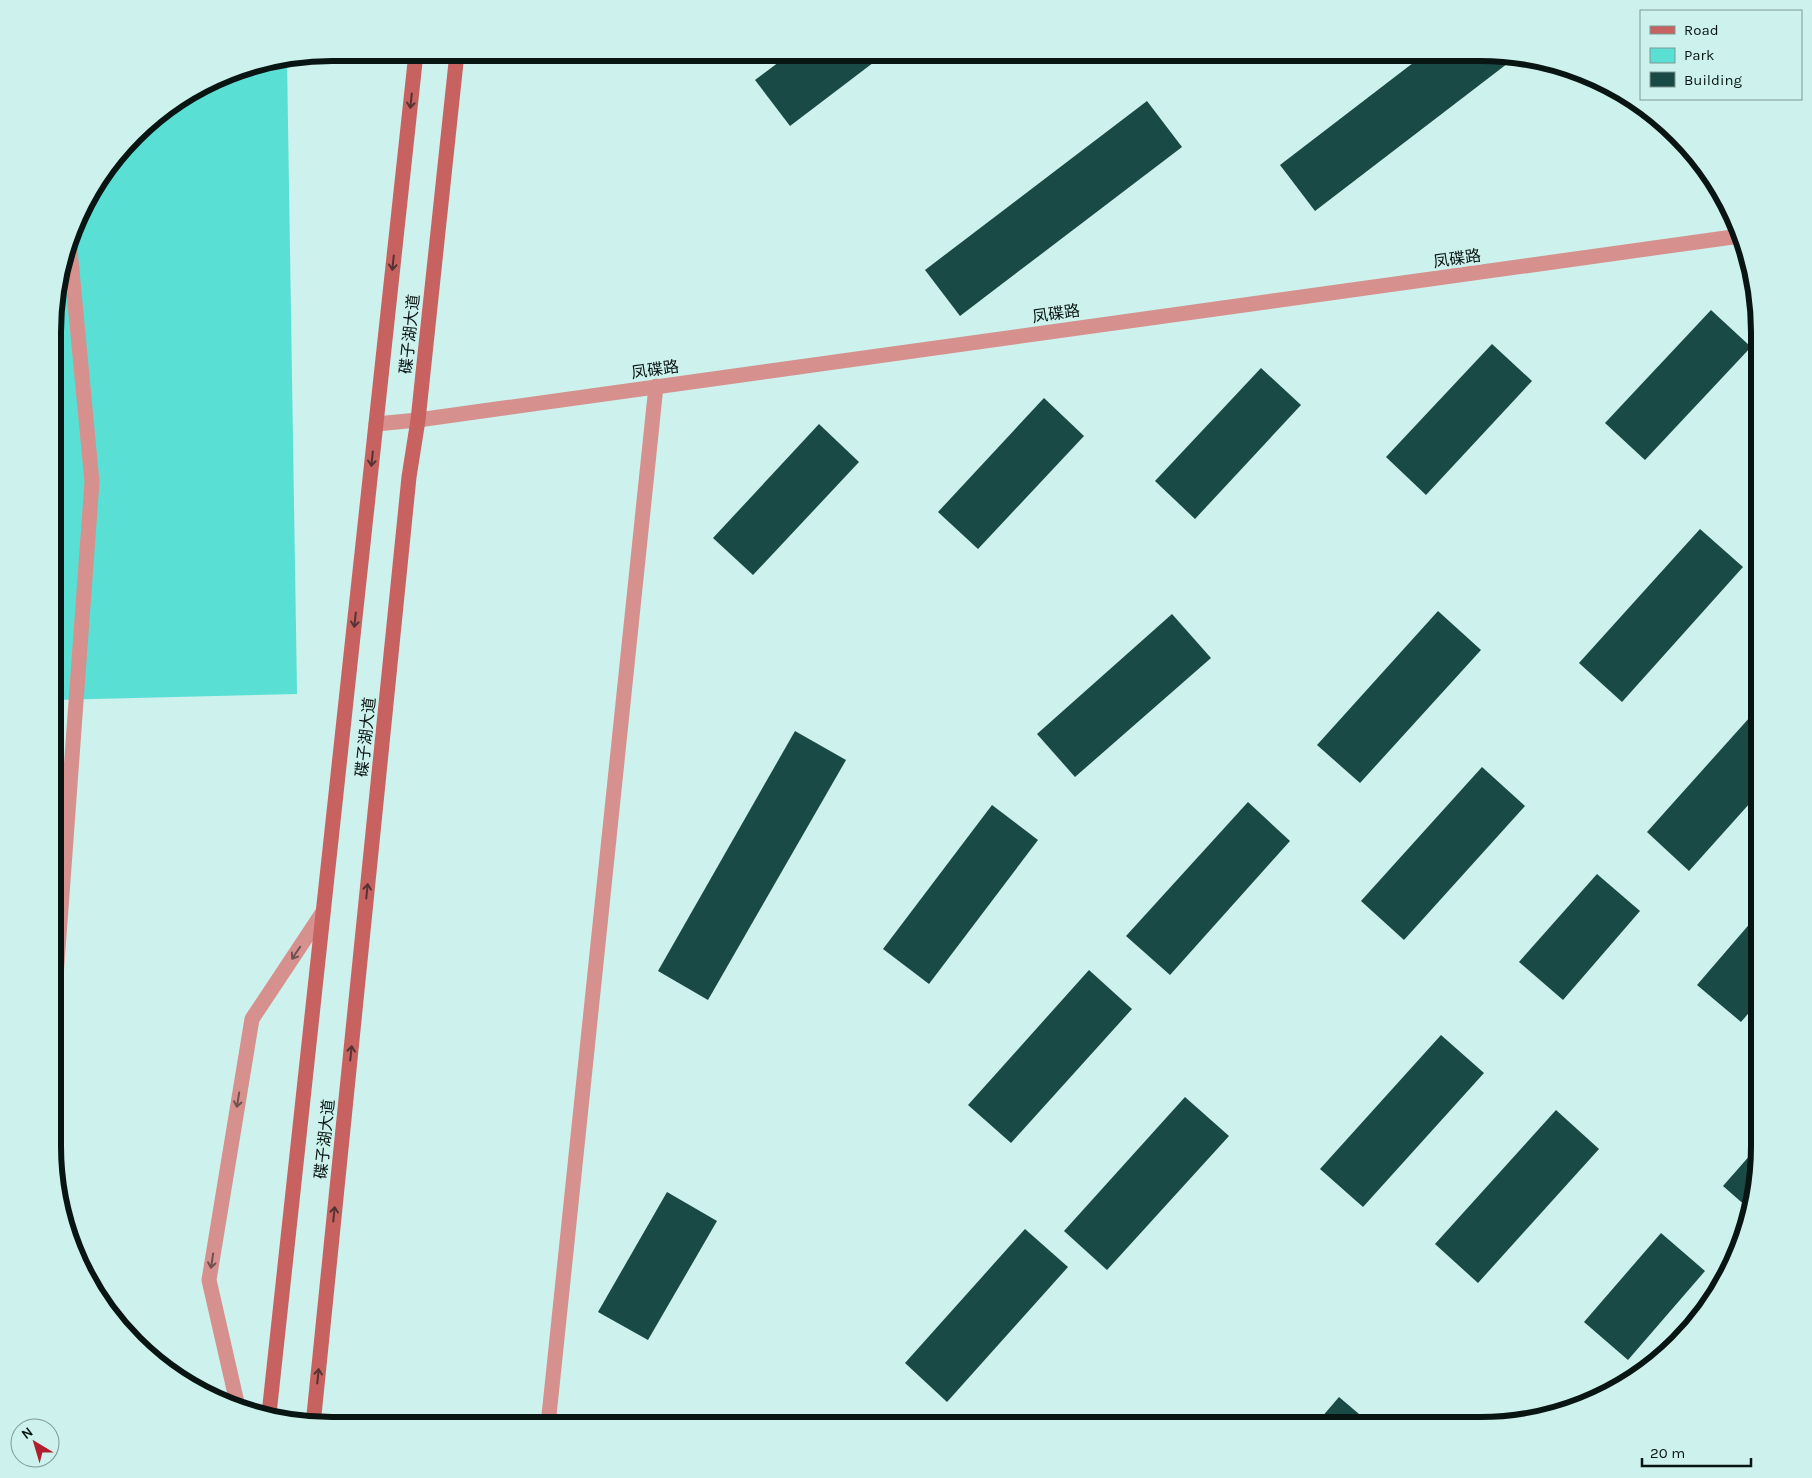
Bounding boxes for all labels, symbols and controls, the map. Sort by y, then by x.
legend [1640,10,1802,100]
text: Road [1684,21,1719,39]
text: Park [1684,46,1714,64]
text: Building [1684,71,1742,89]
one-way arrow [406,93,416,109]
street label: 凤碟路 [1432,246,1482,271]
one-way arrow [388,254,398,270]
street label: 碟子湖大道 [396,293,423,375]
street label: 凤碟路 [1031,301,1081,326]
street label: 凤碟路 [630,357,680,382]
one-way arrow [367,451,377,467]
one-way arrow [350,612,360,628]
street label: 碟子湖大道 [352,696,379,778]
one-way arrow [362,883,372,899]
one-way arrow [291,945,301,959]
one-way arrow [346,1045,355,1061]
one-way arrow [233,1092,243,1108]
street label: 碟子湖大道 [311,1098,338,1180]
one-way arrow [329,1207,339,1223]
one-way arrow [207,1252,217,1268]
one-way arrow [313,1368,323,1384]
north arrow [10,1418,60,1468]
text: N [18,1423,36,1443]
scale bar [1642,1436,1751,1468]
text: 20 m [1650,1444,1685,1462]

